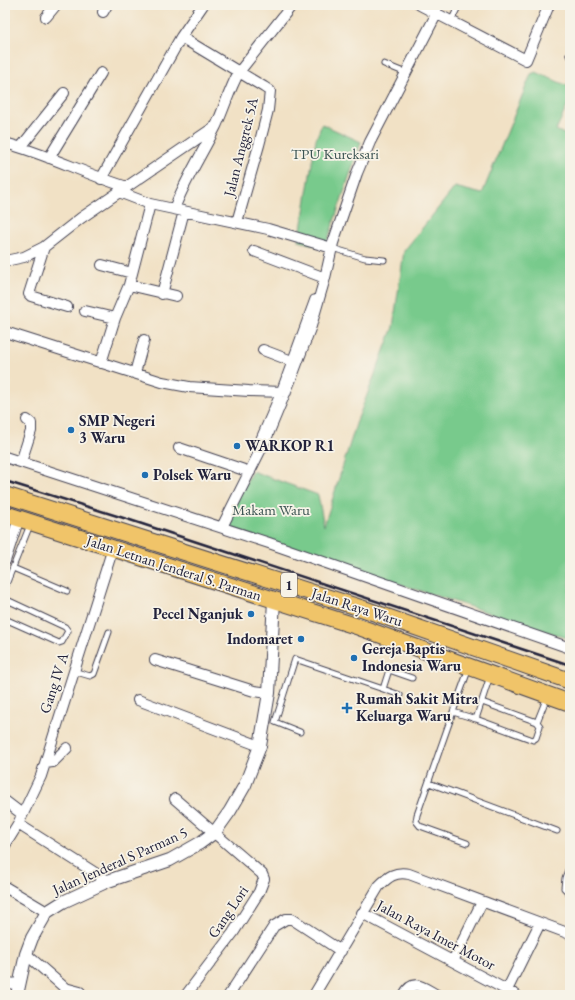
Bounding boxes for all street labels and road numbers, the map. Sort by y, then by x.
street label: Jalan Anggrek 5A [219,95,262,200]
street label: Jalan Letnan Jenderal S. Parman [82,530,264,605]
road number: 1 [281,573,297,597]
street label: Jalan Raya Waru [307,582,405,630]
street label: Gang IV A [35,649,72,716]
street label: Jalan Jenderal S Parman 5 [48,822,190,900]
street label: Gang Lori [203,882,252,942]
street label: Jalan Raya Imer Motor [372,894,499,974]

